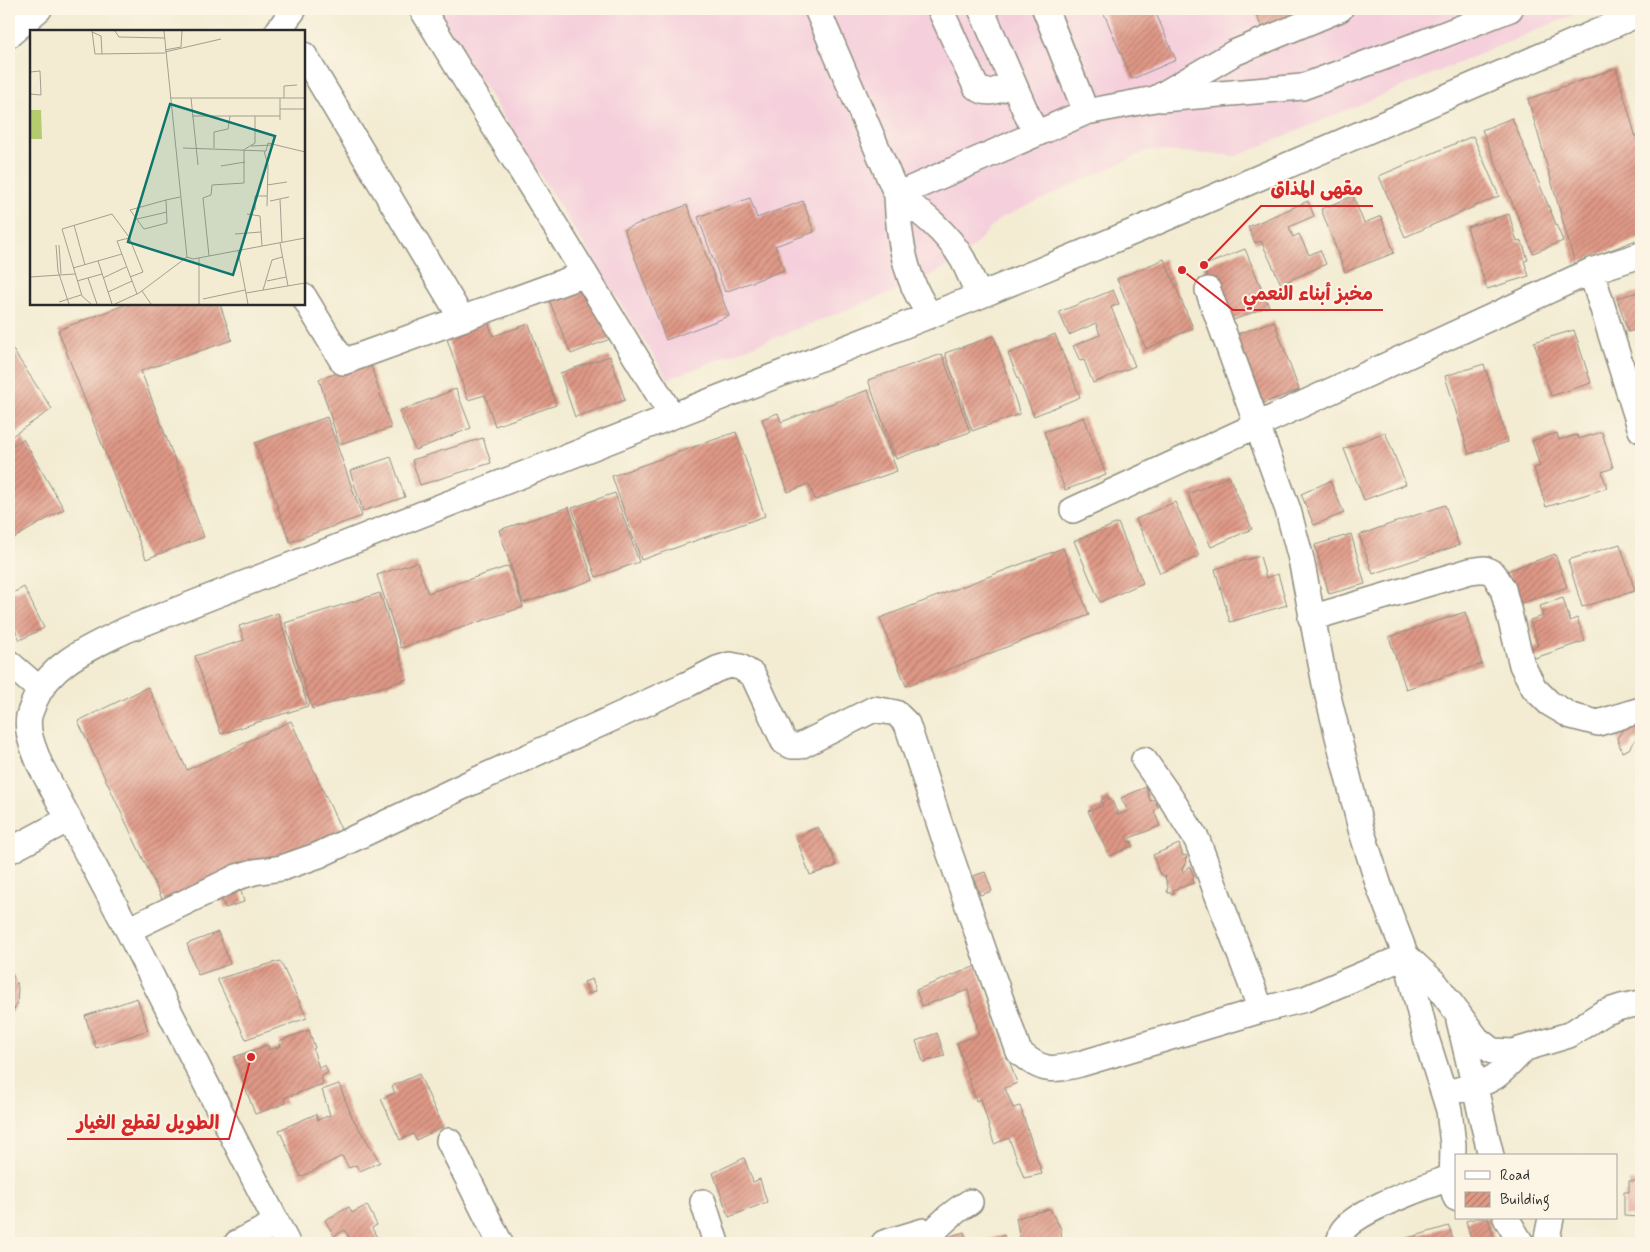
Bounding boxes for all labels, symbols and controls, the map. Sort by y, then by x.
inset map [30,30,305,305]
callout: مقهى المذاق [1261,172,1373,206]
text: مقهى المذاق [1271,177,1363,202]
callout: مخبز أبناء النعمي [1233,276,1383,310]
text: مخبز أبناء النعمي [1243,282,1373,310]
callout: الطويل لقطع الغيار [67,1105,229,1139]
text: الطويل لقطع الغيار [75,1111,219,1136]
legend [1455,1154,1618,1220]
text: Road [1500,1166,1530,1186]
text: Building [1500,1190,1550,1211]

